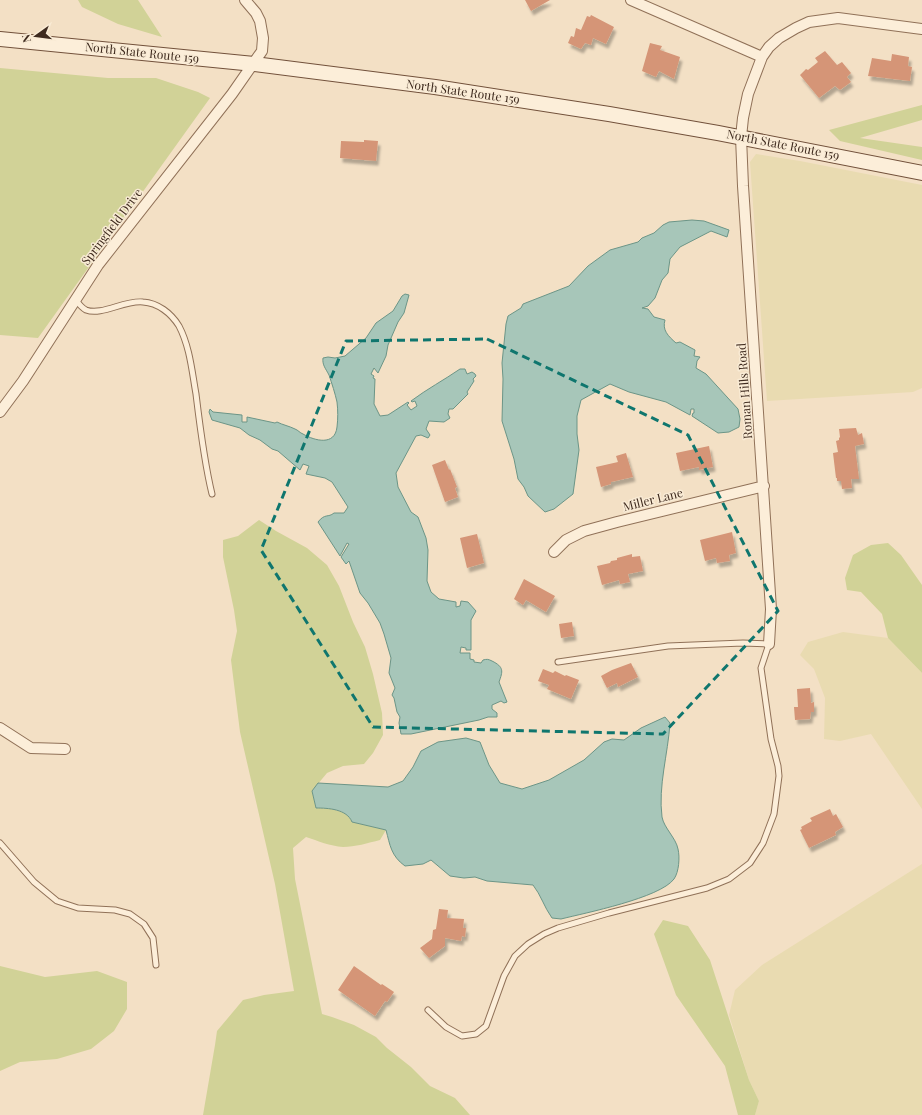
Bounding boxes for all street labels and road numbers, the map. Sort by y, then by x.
street label: North State Route 159 [84,38,200,66]
street label: North State Route 159 [405,75,521,107]
street label: North State Route 159 [725,125,841,163]
street label: Springfield Drive [77,185,145,268]
street label: Roman Hills Road [733,342,755,440]
street label: Miller Lane [621,484,684,514]

